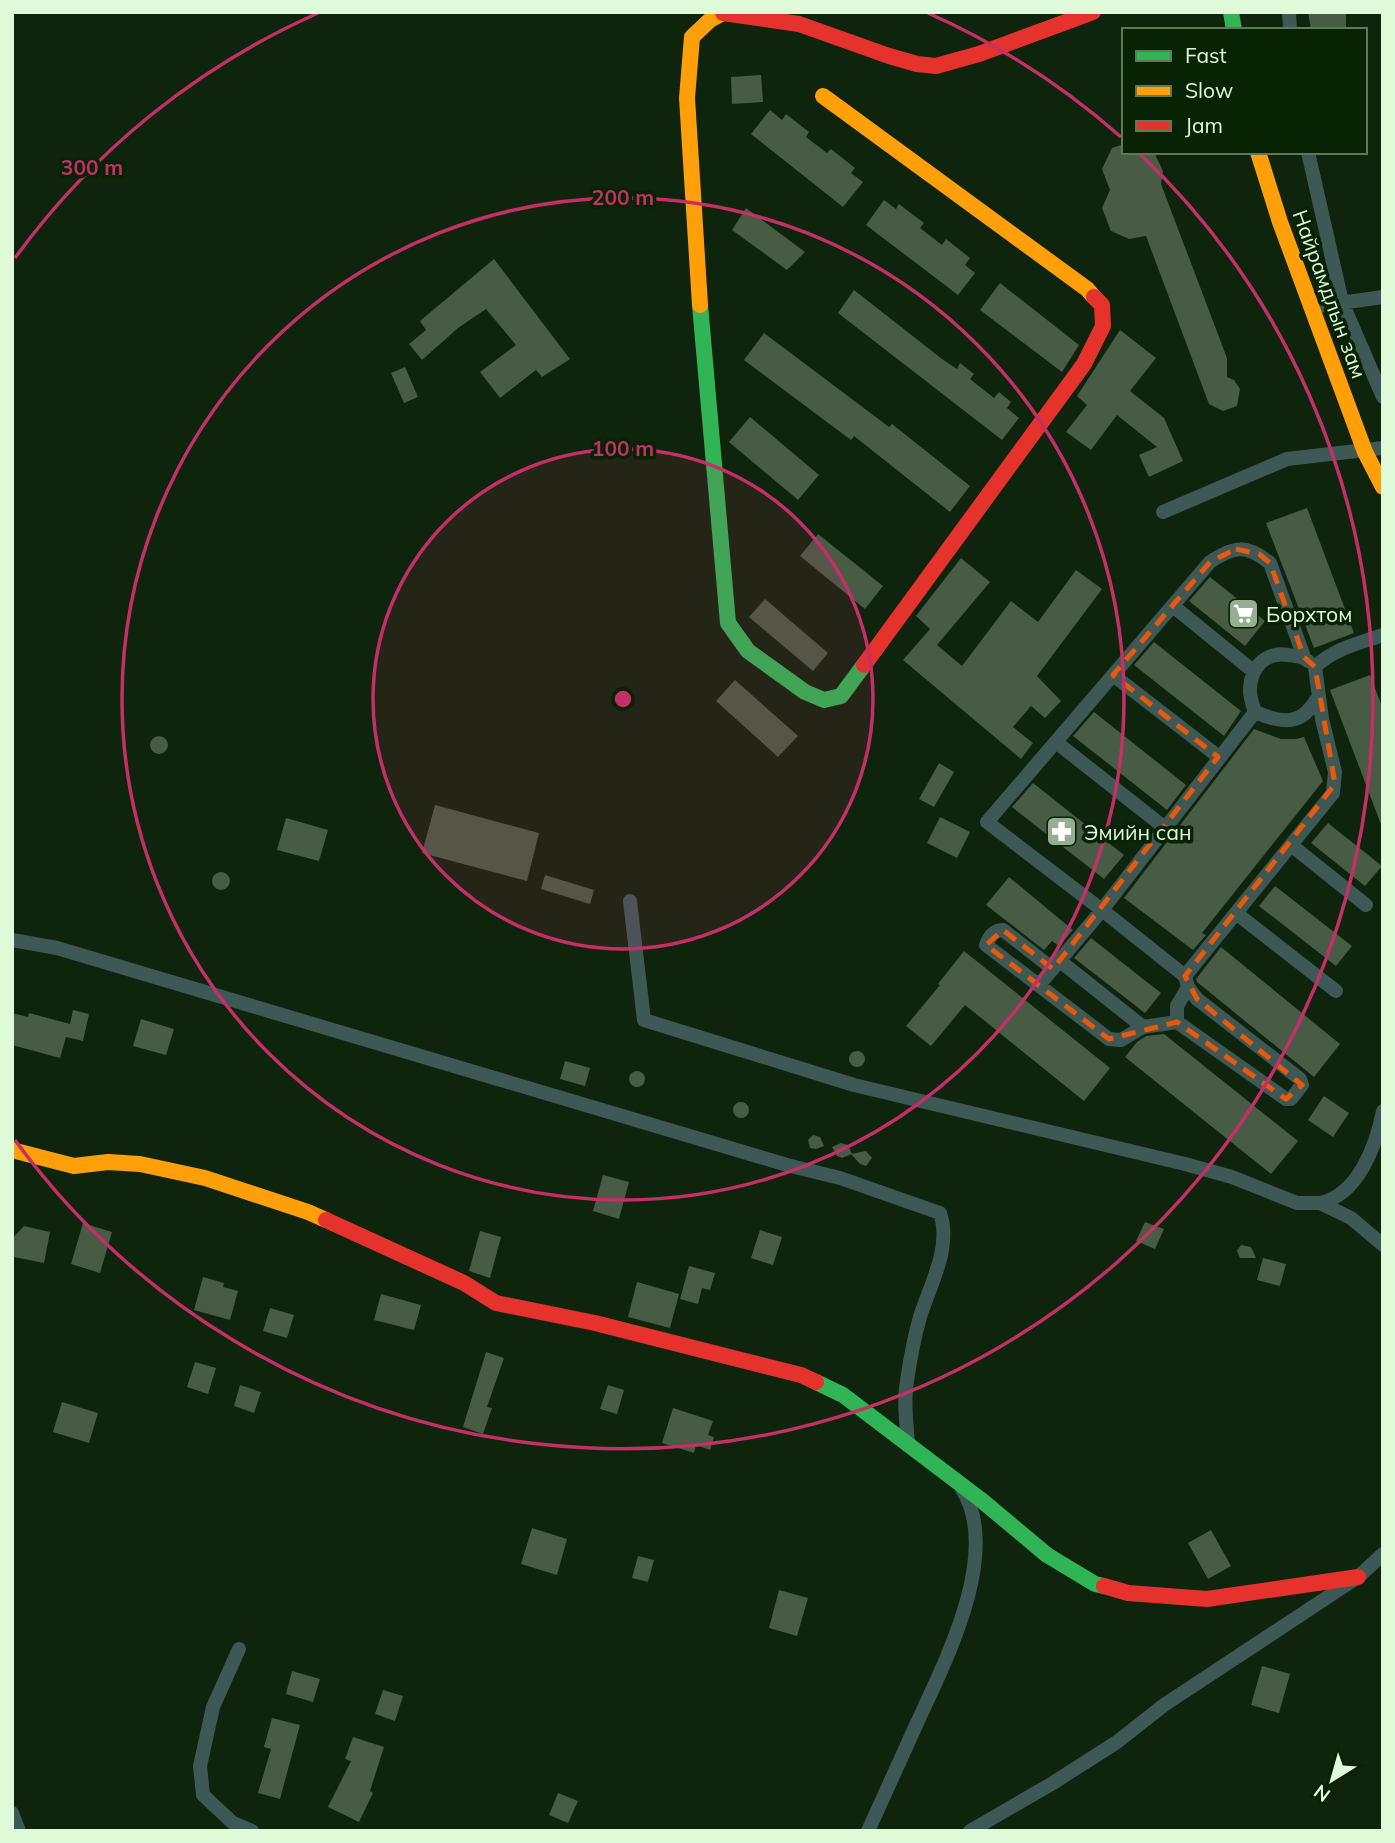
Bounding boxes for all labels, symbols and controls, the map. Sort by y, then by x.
legend [1122,28,1367,154]
text: Fast [1185,42,1227,68]
text: Slow [1185,77,1233,103]
text: Jam [1185,112,1223,138]
text: 300 m [61,154,123,180]
text: 200 m [592,184,654,210]
street label: Найрамдлын зам [1287,206,1373,382]
text: 100 m [592,435,654,461]
supermarket icon: Борхтом [1226,597,1260,631]
place label: Борхтом [1266,601,1352,627]
centre of rings [611,687,635,711]
pharmacy icon: Эмийн сан [1044,815,1078,849]
place label: Эмийн сан [1084,819,1192,845]
north arrow [1297,1745,1367,1815]
text: N [1309,1780,1335,1807]

